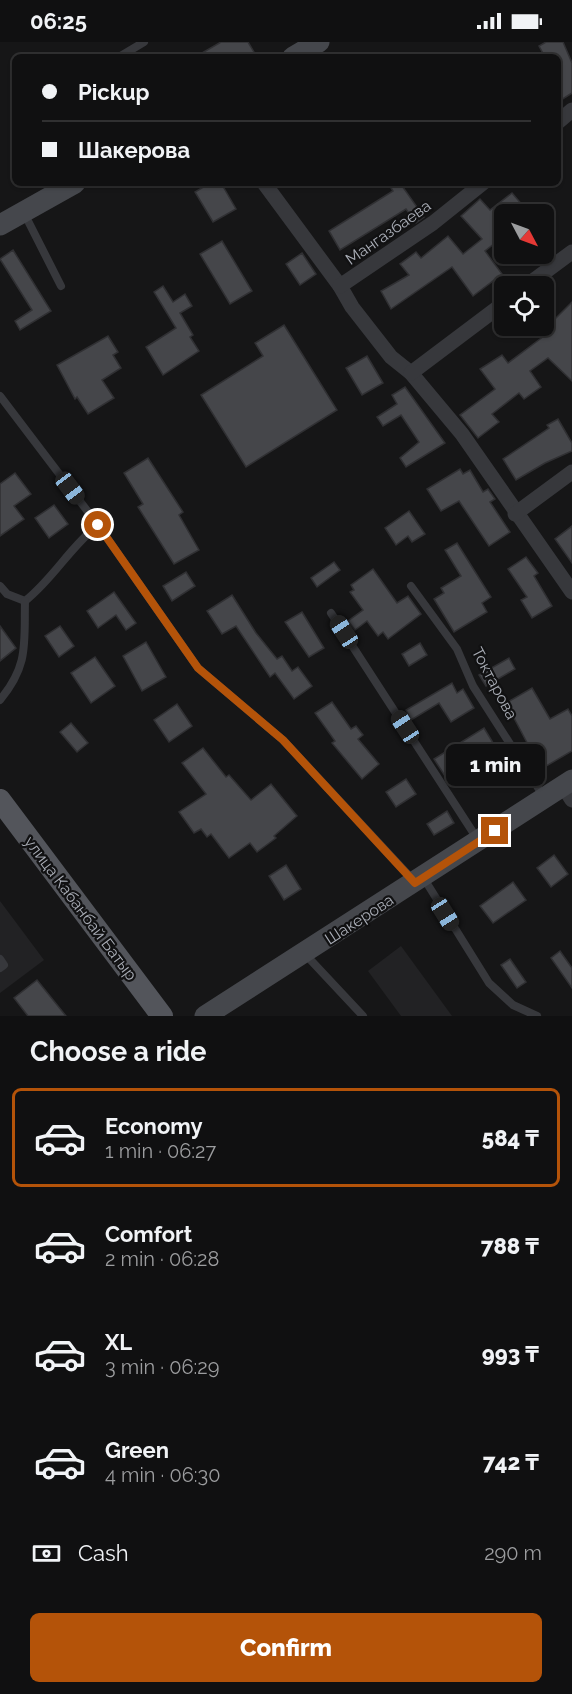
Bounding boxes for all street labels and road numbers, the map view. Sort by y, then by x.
street label: Мангазбаева [342,196,435,269]
street label: Токтарова [468,644,521,722]
street label: улица Кабанбай Батыр [20,833,141,984]
street label: Шакерова [321,890,397,949]

